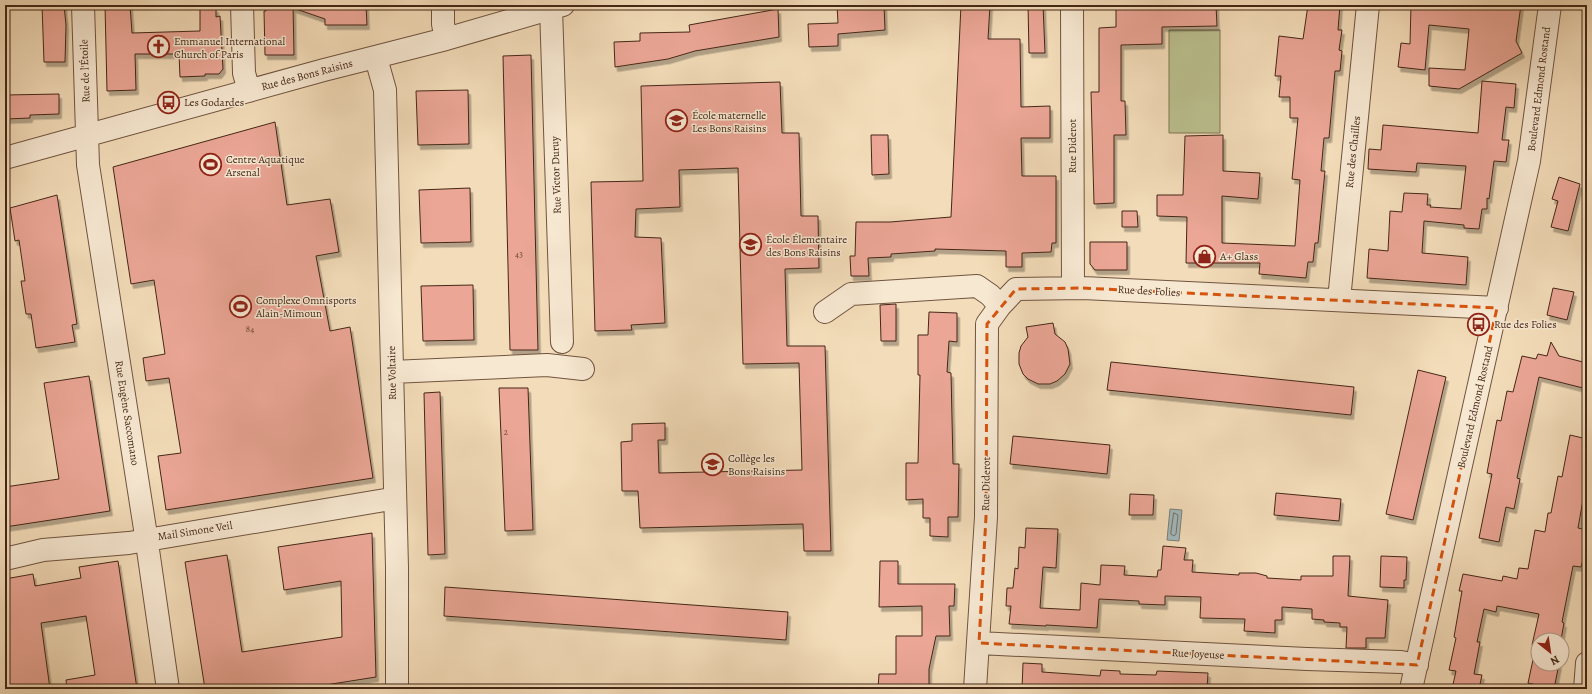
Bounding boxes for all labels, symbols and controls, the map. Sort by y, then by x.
street label: Boulevard Edmond Rostand [1524,26,1554,152]
church icon: Emmanuel International Church of Paris [145,34,171,60]
place label: Emmanuel International Church of Paris [174,34,286,62]
street label: Rue de l'Étoile [76,39,94,103]
street label: Rue des Bons Raisins [260,56,354,94]
bus stop icon: Les Godardes [156,89,182,115]
place label: Les Godardes [184,95,244,110]
school or university icon: École maternelle Les Bons Raisins [664,108,690,134]
place label: École maternelle Les Bons Raisins [692,108,766,136]
street label: Rue des Chailles [1342,115,1364,189]
street label: Rue Diderot [1065,118,1080,173]
street label: Rue Victor Duruy [547,136,565,214]
sports icon: Centre Aquatique Arsenal [198,152,224,178]
place label: Centre Aquatique Arsenal [225,152,305,180]
school or university icon: École Élementaire des Bons Raisins [737,232,763,258]
place label: École Élementaire des Bons Raisins [766,232,847,260]
shop icon: A+ Glass [1191,243,1217,269]
house number: 43 [515,248,523,260]
place label: A+ Glass [1219,249,1258,264]
street label: Rue des Folies [1117,282,1181,300]
sports icon: Complexe Omnisports Alain-Mimoun [228,293,254,319]
place label: Complexe Omnisports Alain-Mimoun [255,293,356,321]
bus stop icon: Rue des Folies [1466,311,1492,337]
place label: Rue des Folies [1494,317,1557,332]
house number: 84 [246,323,254,335]
street label: Boulevard Edmond Rostand [1454,344,1496,470]
street label: Rue Voltaire [384,346,400,400]
street label: Rue Eugène Saccomano [111,359,143,467]
house number: 2 [504,426,509,438]
school or university icon: Collège les Bons Raisins [699,451,725,477]
place label: Collège les Bons Raisins [728,451,785,479]
street label: Rue Diderot [978,456,994,511]
street label: Mail Simone Veil [157,518,234,544]
north arrow [1530,632,1570,672]
street label: Rue Joyeuse [1171,645,1225,663]
text: N [1548,652,1562,669]

